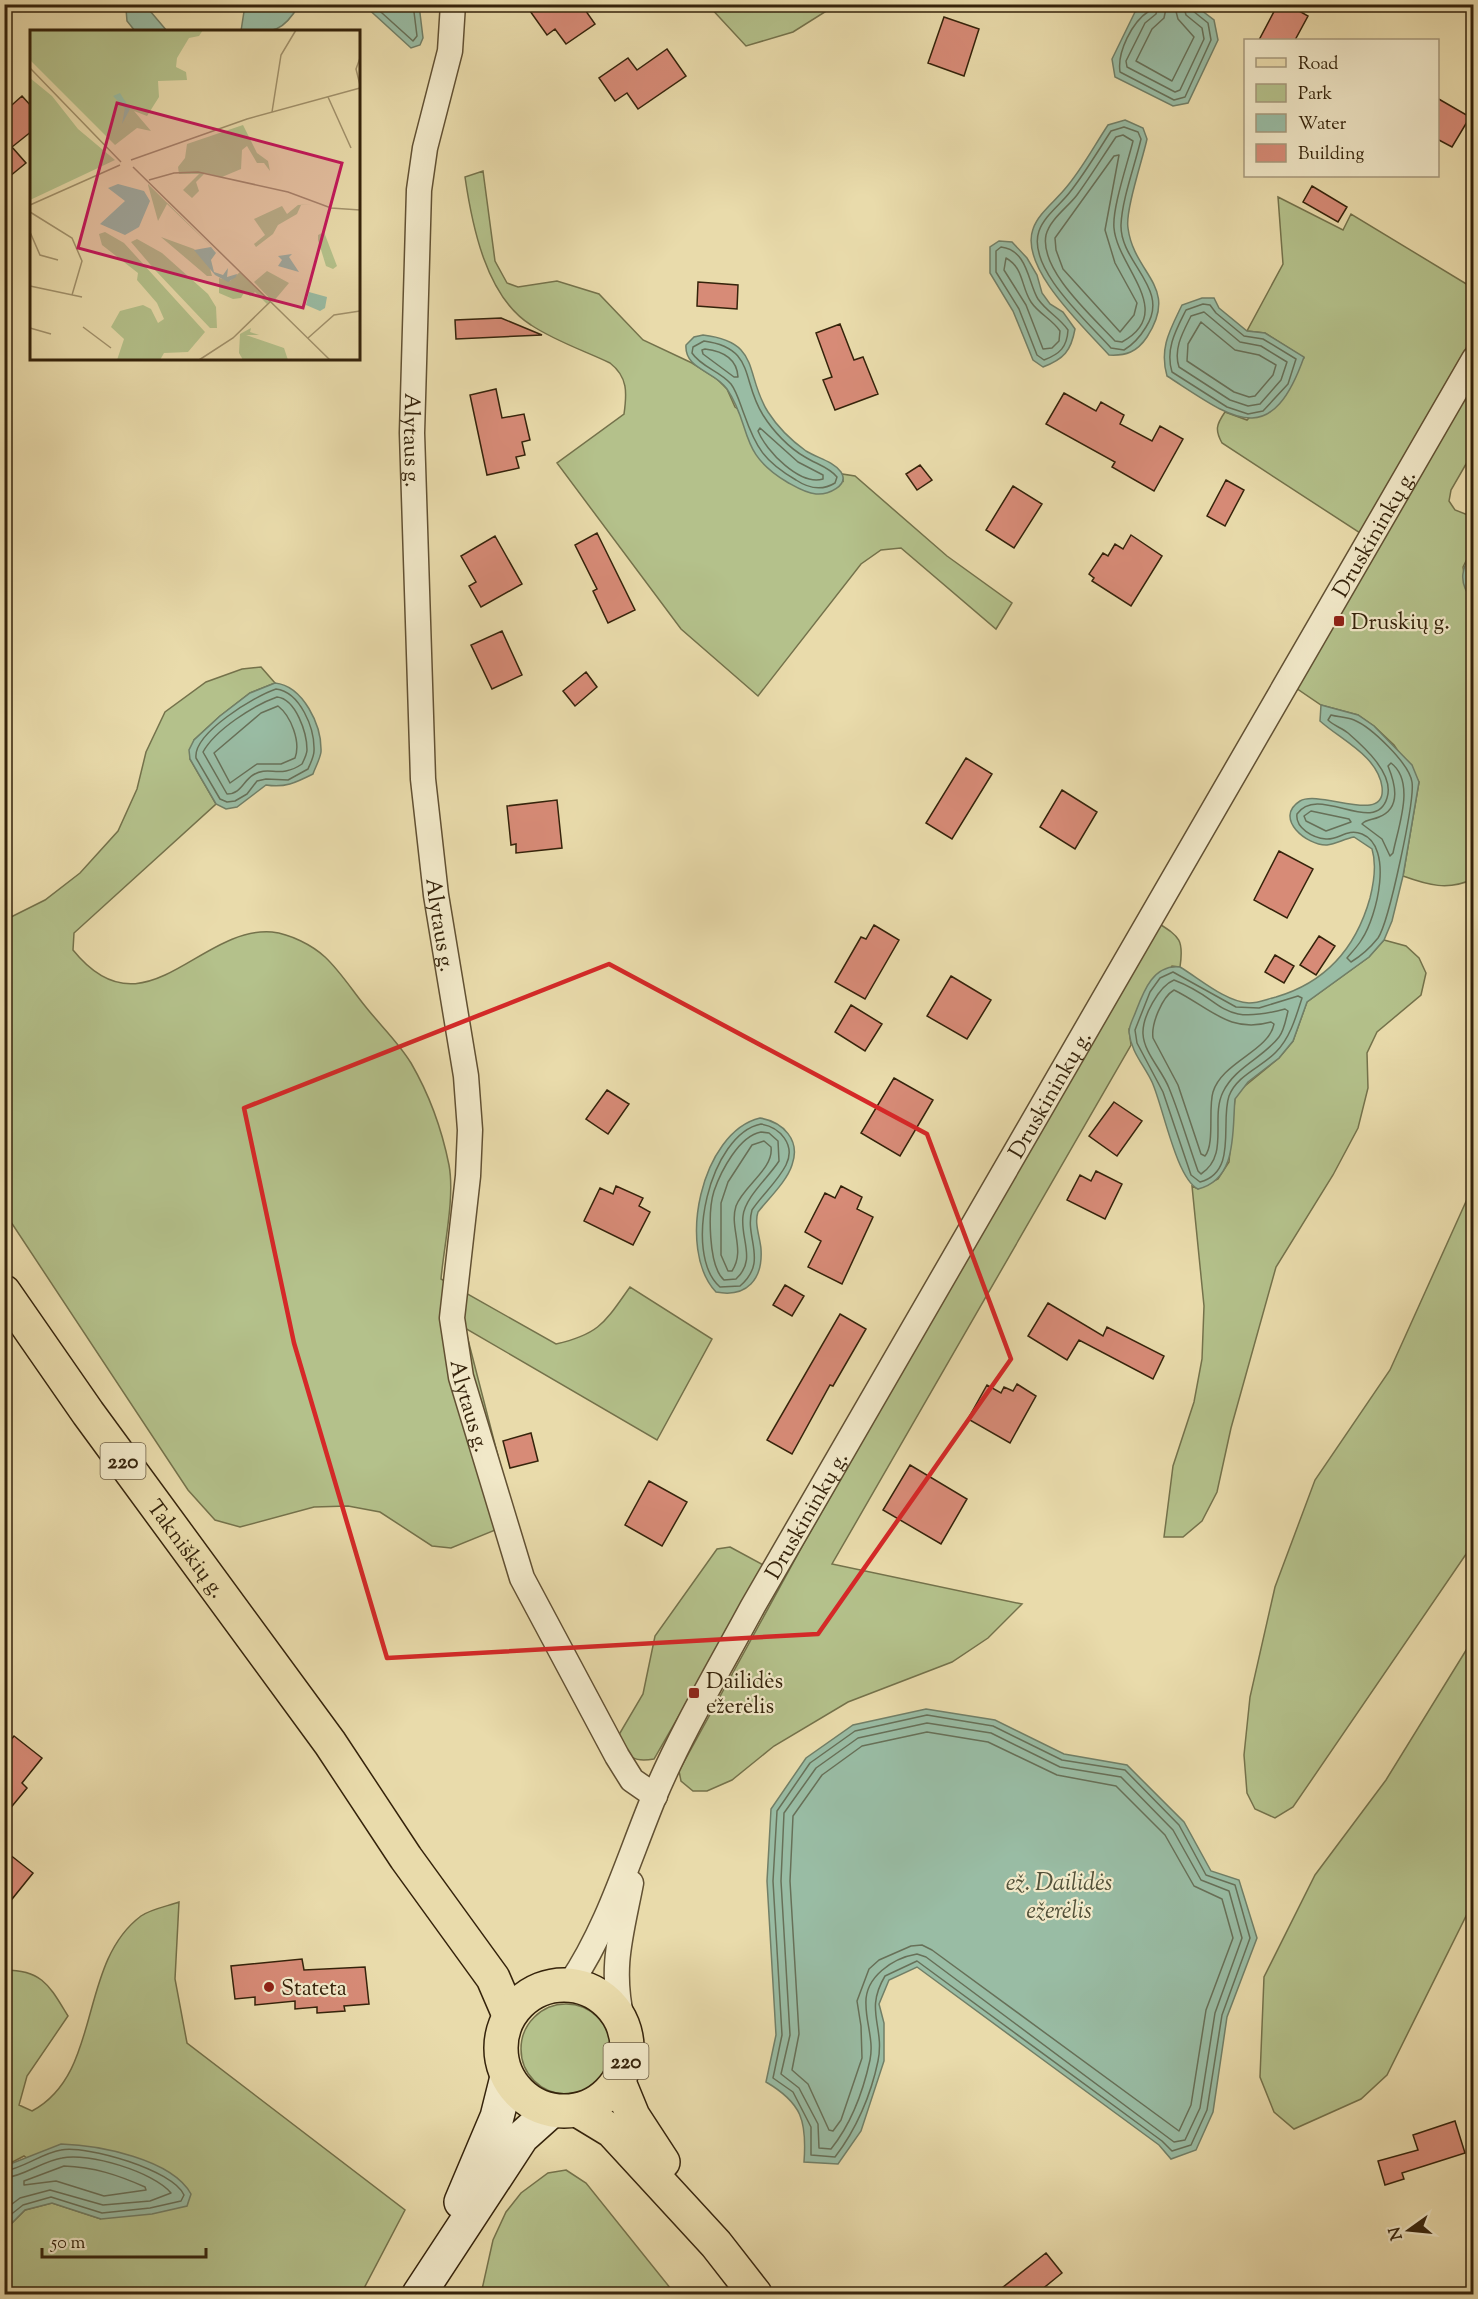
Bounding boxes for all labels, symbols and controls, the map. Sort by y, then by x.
inset map [30,30,360,360]
legend [1244,39,1439,177]
text: Road [1298,52,1338,78]
text: Park [1298,82,1333,108]
text: Water [1298,112,1347,138]
text: Building [1298,142,1364,168]
street label: Alytaus g. [393,392,427,488]
street label: Druskininkų g. [1326,465,1426,604]
place label: Druskių g. [1351,608,1450,640]
marker: Druskių g. [1332,614,1346,628]
street label: Alytaus g. [415,877,462,975]
street label: Druskininkų g. [1002,1026,1101,1165]
street label: Alytaus g. [440,1358,496,1456]
road number: 220 [100,1443,146,1479]
street label: Druskininkų g. [759,1446,858,1586]
street label: Takniškių g. [138,1494,232,1606]
place label: Dailidės ežerėlis [706,1667,783,1724]
marker: Dailidės ežerėlis [687,1686,701,1700]
water label: ež. Dailidės ežerėlis [1006,1867,1112,1929]
place label: Stateta [281,1974,347,2006]
marker: Stateta [262,1980,276,1994]
road number: 220 [604,2043,648,2079]
north arrow [1379,2200,1439,2260]
scale bar [42,2221,206,2259]
text: N [1384,2224,1410,2242]
text: 50 m [50,2231,86,2257]

